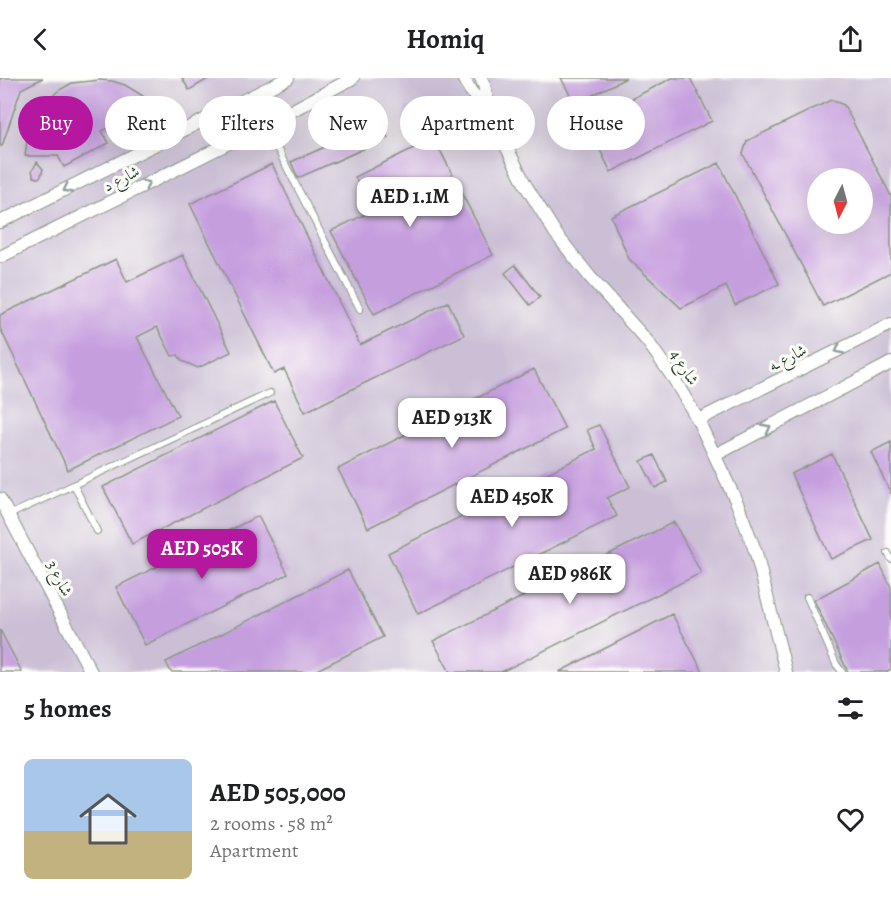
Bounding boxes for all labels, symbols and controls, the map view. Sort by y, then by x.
text: Homiq [406,21,485,57]
icon: back [24,23,57,56]
icon: share [834,23,867,56]
chip: Buy [18,96,93,150]
chip: Rent [105,96,187,150]
chip: Filters [199,96,296,150]
chip: New [308,96,388,150]
chip: Apartment [400,96,535,150]
chip: House [547,96,645,150]
street label: شارع د [99,160,144,199]
north arrow [807,168,873,234]
map controls [807,168,873,234]
pin: AED 1.1M [348,177,472,228]
one-way arrow [140,180,151,191]
one-way arrow [62,181,73,193]
text: AED 1.1M [371,183,449,210]
street label: شارع ـه [765,339,811,379]
one-way arrow [834,342,845,354]
street label: شارع 4 [663,346,704,391]
pin: AED 913K [390,398,514,449]
text: AED 913K [412,404,492,431]
one-way arrow [760,424,771,435]
pin: AED 450K [450,477,574,528]
text: AED 450K [471,483,553,510]
pin: AED 505K [140,529,264,580]
text: AED 505K [161,535,243,562]
pin: AED 986K [508,554,632,605]
street label: شارع 3 [39,557,78,601]
text: AED 986K [528,560,612,587]
text: 5 homes [24,691,112,726]
icon: filters [834,692,867,725]
text: AED 505,000 [210,775,346,810]
icon: home [72,783,144,855]
icon: heart [834,803,867,836]
text: 2 rooms · 58 m² [210,810,333,837]
text: Apartment [210,837,299,864]

